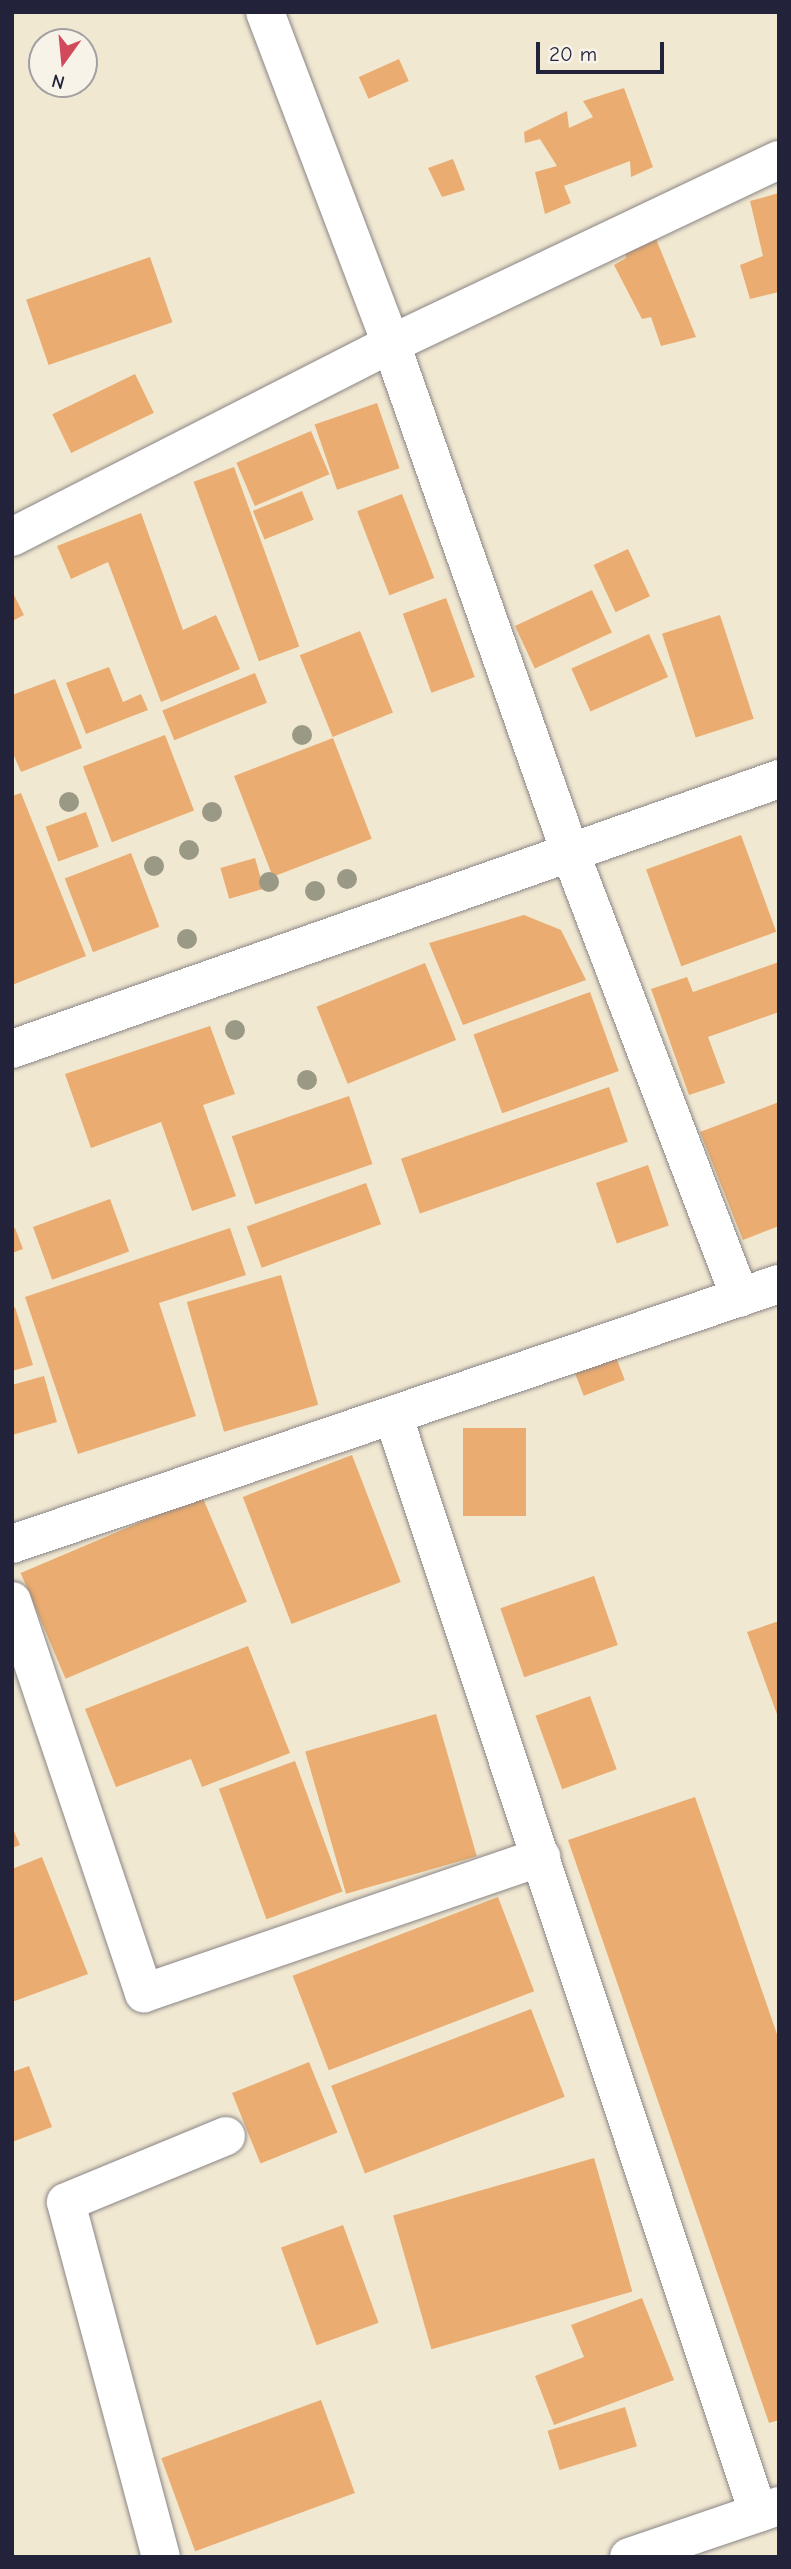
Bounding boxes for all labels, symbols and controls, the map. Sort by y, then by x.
north arrow [28,28,98,98]
scale bar [539,28,667,72]
text: 20 m [549,42,597,66]
text: N [49,69,67,94]

